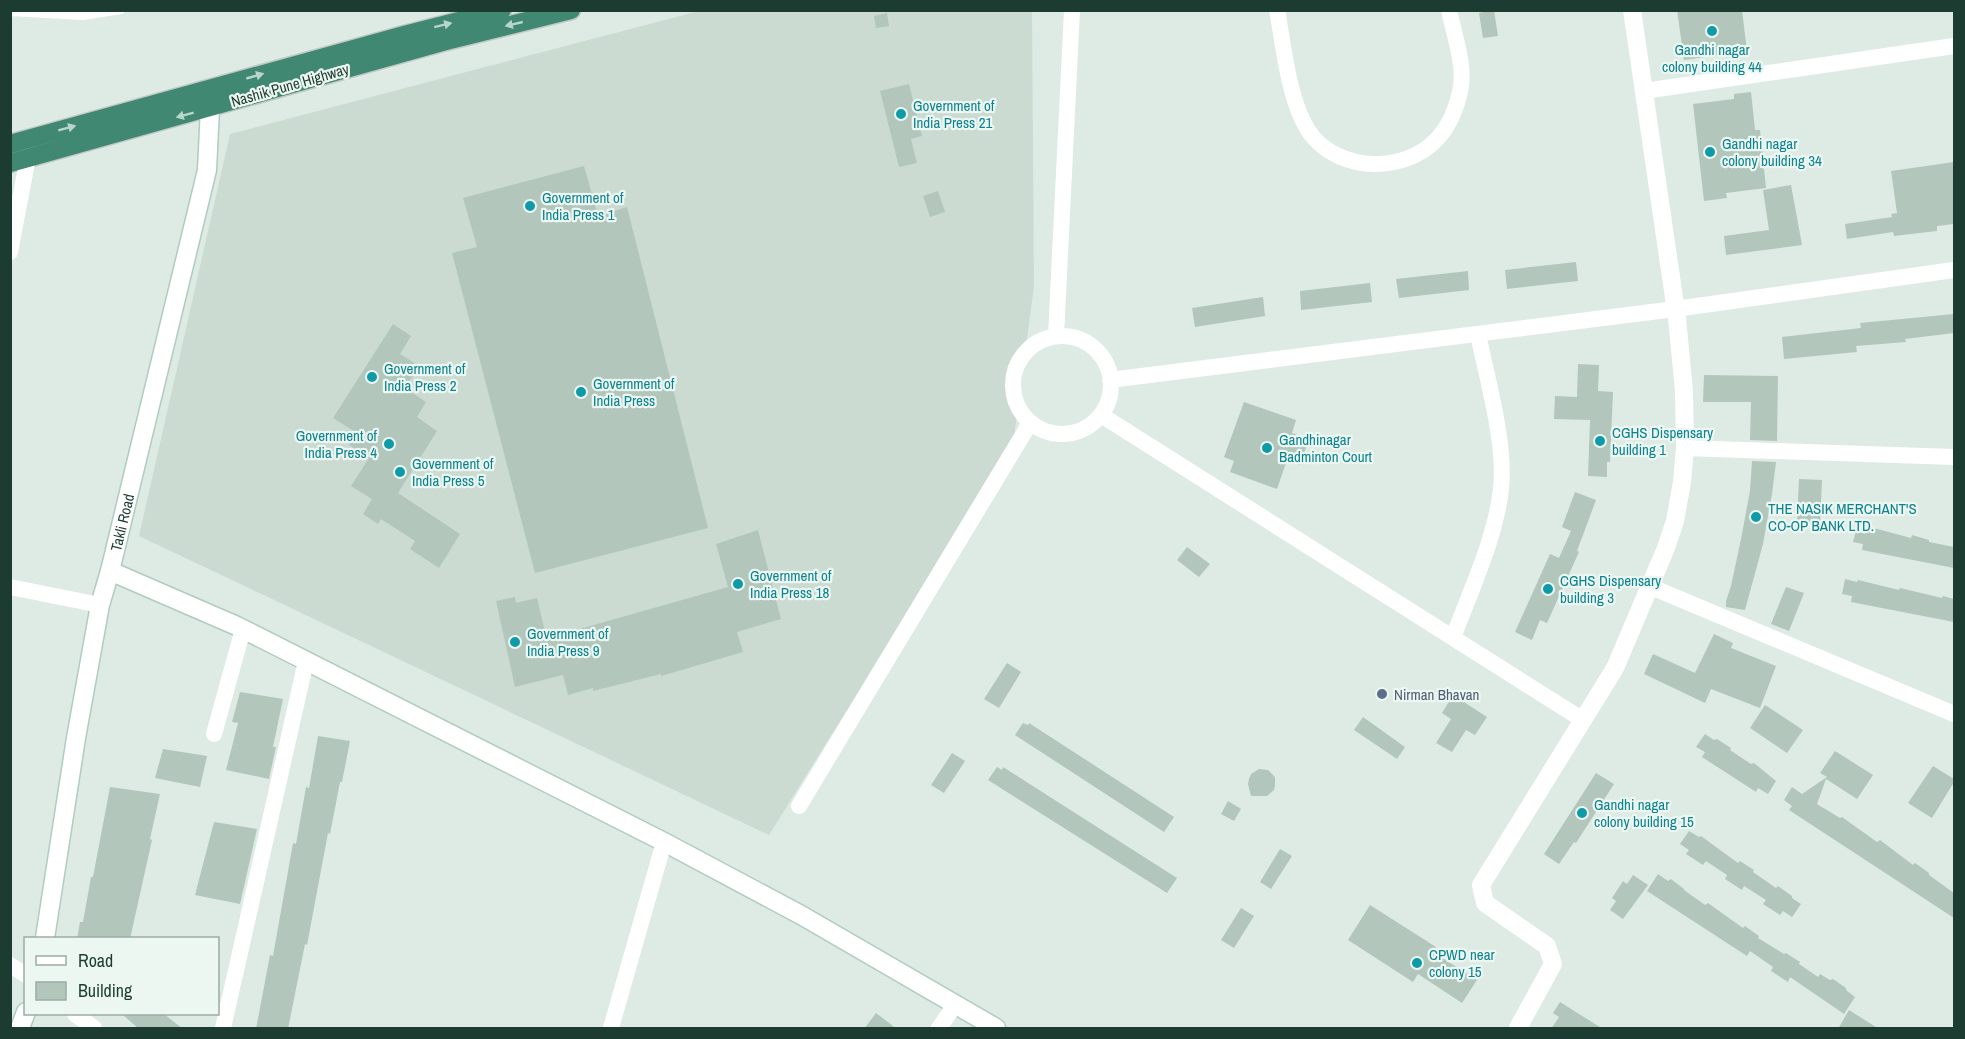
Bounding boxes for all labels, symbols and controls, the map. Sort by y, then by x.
one-way arrow [434,20,452,30]
one-way arrow [505,20,523,30]
marker: Gandhi nagar colony building 44 [1705,24,1719,38]
place label: Gandhi nagar colony building 44 [1662,39,1762,77]
street label: Nashik Pune Highway [229,58,352,112]
one-way arrow [246,71,264,81]
place label: Government of India Press 21 [913,95,995,133]
marker: Government of India Press 21 [894,107,908,121]
one-way arrow [175,110,194,120]
one-way arrow [58,123,76,133]
place label: Gandhi nagar colony building 34 [1722,133,1822,171]
marker: Gandhi nagar colony building 34 [1703,145,1717,159]
place label: Government of India Press 1 [542,187,624,225]
marker: Government of India Press 1 [523,199,537,213]
place label: Government of India Press 2 [384,358,466,396]
marker: Government of India Press 2 [365,370,379,384]
place label: Government of India Press [593,373,675,411]
marker: Government of India Press [574,385,588,399]
place label: CGHS Dispensary building 1 [1612,422,1714,460]
place label: Government of India Press 4 [296,425,378,463]
place label: Gandhinagar Badminton Court [1279,429,1373,467]
marker: CGHS Dispensary building 1 [1593,434,1607,448]
marker: Government of India Press 4 [382,437,396,451]
marker: Gandhinagar Badminton Court [1260,441,1274,455]
place label: Government of India Press 5 [412,453,494,491]
marker: Government of India Press 5 [393,465,407,479]
street label: Takli Road [105,492,139,553]
place label: THE NASIK MERCHANT'S CO-OP BANK LTD. [1768,498,1917,536]
marker: THE NASIK MERCHANT'S CO-OP BANK LTD. [1749,510,1763,524]
place label: Government of India Press 18 [750,565,832,603]
place label: CGHS Dispensary building 3 [1560,570,1662,608]
marker: Government of India Press 18 [731,577,745,591]
marker: CGHS Dispensary building 3 [1541,582,1555,596]
place label: Government of India Press 9 [527,623,609,661]
marker: Government of India Press 9 [508,635,522,649]
place label: Nirman Bhavan [1394,684,1479,705]
marker: Nirman Bhavan [1375,687,1389,701]
place label: Gandhi nagar colony building 15 [1594,794,1694,832]
marker: Gandhi nagar colony building 15 [1575,806,1589,820]
legend [24,937,219,1015]
place label: CPWD near colony 15 [1429,944,1495,982]
text: Road [78,948,113,973]
marker: CPWD near colony 15 [1410,956,1424,970]
text: Building [78,978,133,1003]

